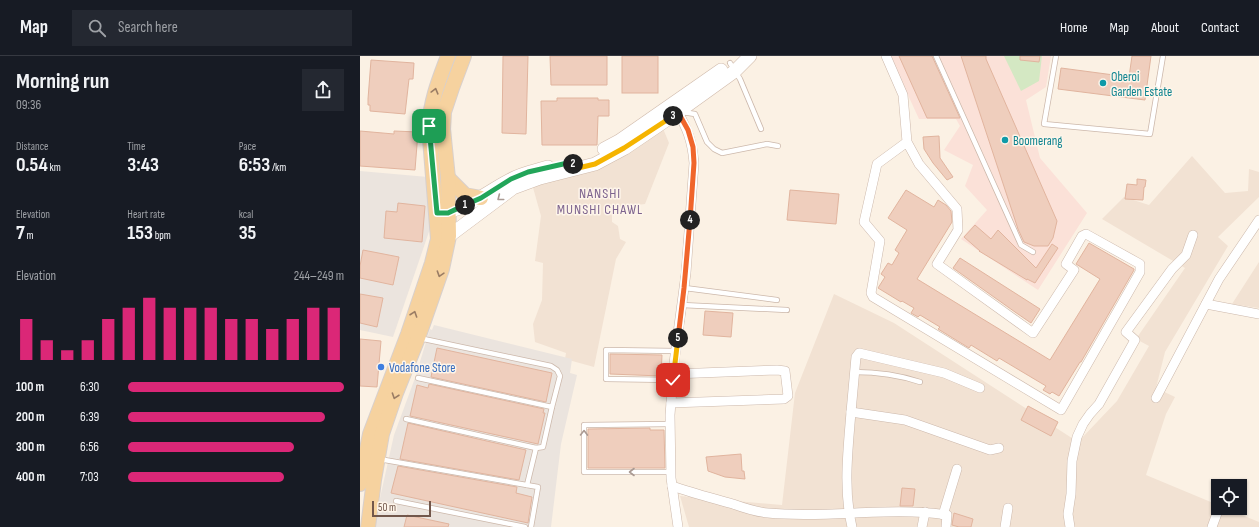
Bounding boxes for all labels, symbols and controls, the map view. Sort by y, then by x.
search box [72,10,352,46]
text: Map [20,16,48,39]
icon: search [86,17,108,39]
text: Search here [118,18,178,37]
text: Home [1060,19,1088,36]
text: Map [1110,19,1129,36]
text: About [1151,19,1179,36]
text: Contact [1201,19,1239,36]
text: Morning run [16,68,109,95]
button: share [302,69,344,111]
place label: Oberoi Garden Estate [1111,69,1172,100]
marker: Oberoi Garden Estate [1098,78,1108,88]
one-way arrow [430,88,439,95]
text: 09:36 [16,97,41,113]
pin: 3 [663,106,683,126]
pin [412,109,446,143]
text: 3 [671,109,675,122]
icon: arrive [418,115,440,137]
place label: Boomerang [1013,133,1062,149]
marker: Boomerang [1000,135,1010,145]
text: Distance [16,140,48,153]
text: Time [127,140,145,153]
text: Pace [239,140,256,153]
text: 0.54 [16,153,48,177]
text: 3:43 [127,153,159,177]
text: 6:53 [239,153,270,177]
pin: 2 [563,154,583,174]
text: 2 [571,157,575,170]
text: km [48,161,61,174]
text: /km [270,161,286,174]
district label: NANSHI MUNSHI CHAWL [557,185,643,218]
one-way arrow [498,193,505,200]
pin: 1 [455,195,475,215]
text: 1 [463,198,467,211]
text: Elevation [16,208,50,221]
text: Heart rate [127,208,165,221]
text: kcal [239,208,253,221]
pin: 4 [680,210,700,230]
text: 4 [687,213,693,226]
text: 7 [16,221,25,245]
text: 153 [127,221,153,245]
text: 35 [239,221,256,245]
text: m [25,229,34,242]
text: bpm [153,229,171,242]
text: Elevation [16,268,56,284]
text: 244–249 m [294,268,344,284]
one-way arrow [436,270,445,277]
one-way arrow [410,311,418,318]
pin: 5 [668,328,688,348]
text: 5 [676,331,680,344]
place label: Vodafone Store [389,360,456,376]
marker: Vodafone Store [376,362,386,372]
pin [656,363,690,397]
icon: check [662,369,684,391]
text: 100 m [16,379,44,395]
text: 6:30 [80,379,99,395]
one-way arrow [391,392,400,399]
text: 200 m [16,409,45,425]
text: 6:39 [80,409,99,425]
one-way arrow [580,430,588,436]
text: 300 m [16,439,45,455]
text: 6:56 [80,439,99,455]
one-way arrow [629,468,635,476]
text: 400 m [16,469,45,485]
text: 7:03 [80,469,99,485]
map controls [1211,479,1247,515]
button: locate [1211,479,1247,515]
scale bar [372,499,431,518]
text: 50 m [378,501,396,514]

